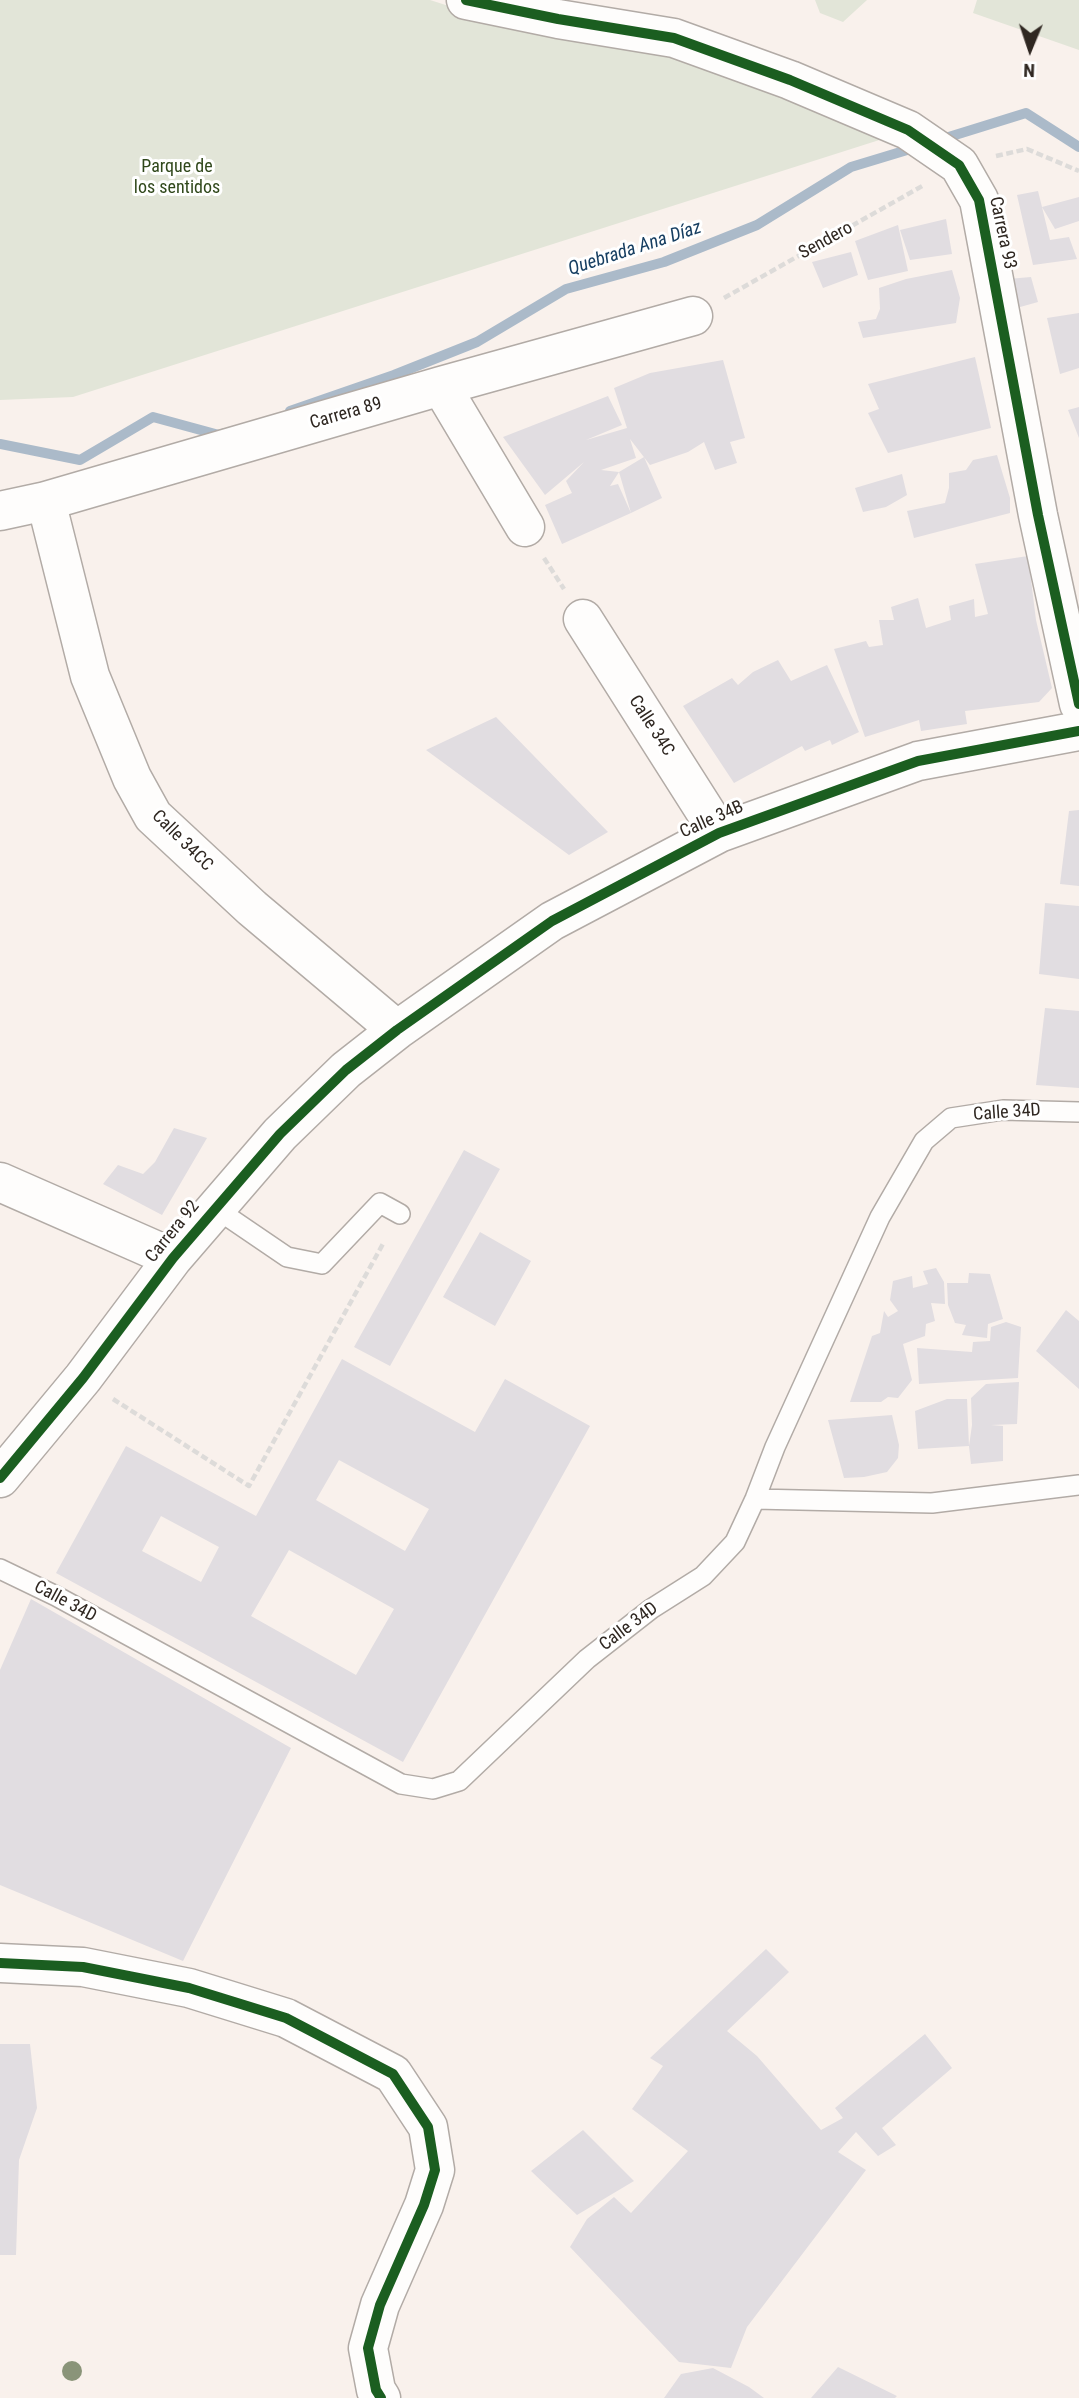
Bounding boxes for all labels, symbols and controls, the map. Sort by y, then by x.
north arrow [995,14,1065,84]
text: N [1023,59,1035,82]
park label: Parque de los sentidos [134,156,220,198]
street label: Carrera 93 [984,195,1020,271]
water label: Quebrada Ana Díaz [566,217,704,281]
street label: Sendero [795,217,857,265]
street label: Carrera 89 [308,393,384,435]
street label: Calle 34C [624,692,678,760]
street label: Calle 34B [677,796,747,844]
street label: Calle 34CC [147,806,217,876]
street label: Calle 34D [972,1100,1042,1126]
street label: Carrera 92 [141,1197,205,1267]
street label: Calle 34D [30,1577,100,1627]
street label: Calle 34D [595,1598,663,1656]

